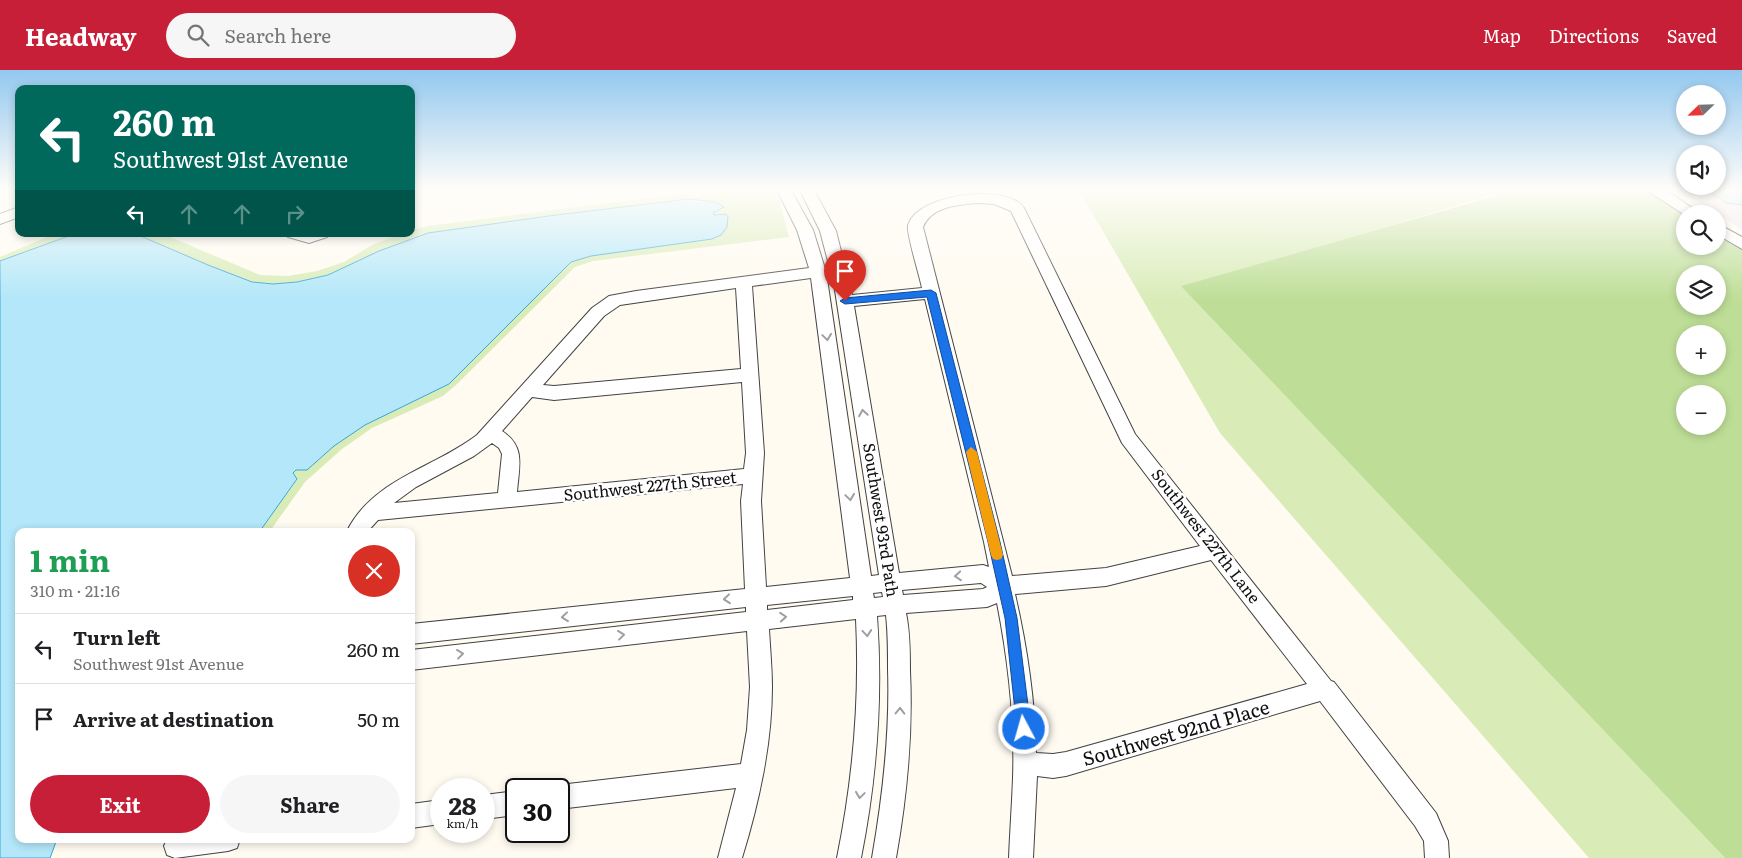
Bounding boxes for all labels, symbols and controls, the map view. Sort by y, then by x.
search box [166,13,516,58]
text: Headway [25,18,136,53]
icon: search [184,21,212,49]
text: Search here [224,21,331,49]
text: Map [1483,22,1521,49]
text: Directions [1549,22,1639,49]
text: Saved [1667,22,1717,49]
north arrow [1676,85,1726,135]
map controls [1676,85,1726,435]
text: 260 m [113,95,216,147]
icon: left [30,105,95,170]
text: Southwest 91st Avenue [113,142,348,175]
button: sound [1676,145,1726,195]
icon: left [122,200,150,228]
icon: ahead [175,200,203,228]
icon: ahead [228,200,256,228]
icon: right [281,200,309,228]
button: search [1676,205,1726,255]
pin [824,250,866,301]
icon: arrive [831,257,859,285]
button: layers [1676,265,1726,315]
button: + [1676,325,1726,375]
one-way arrow [822,333,832,342]
button: − [1676,385,1726,435]
one-way arrow [859,409,869,417]
street label: Southwest 93rd Path [858,441,906,599]
street label: Southwest 227th Lane [1146,463,1267,608]
street label: Southwest 227th Street [562,464,738,506]
one-way arrow [844,493,855,501]
text: 1 min [30,537,110,581]
button: close [348,545,400,597]
one-way arrow [954,571,962,582]
text: 310 m · 21:16 [30,578,120,602]
one-way arrow [722,593,730,604]
one-way arrow [561,611,569,622]
one-way arrow [779,612,787,623]
text: Turn left [73,623,160,651]
one-way arrow [617,630,625,641]
one-way arrow [862,630,873,638]
icon: left [30,635,58,663]
text: 260 m [347,635,400,663]
one-way arrow [456,649,464,660]
text: Southwest 91st Avenue [73,651,244,675]
street label: Southwest 92nd Place [1079,692,1273,772]
position arrow [997,702,1049,754]
icon: arrive [30,705,58,733]
text: Arrive at destination [73,705,274,733]
text: 50 m [357,705,400,733]
one-way arrow [895,707,905,714]
button: Exit [30,775,210,833]
button: Share [220,775,400,833]
speed limit sign: 30 [505,778,570,843]
text: 28 [448,786,477,823]
one-way arrow [855,792,866,800]
text: km/h [447,814,478,832]

